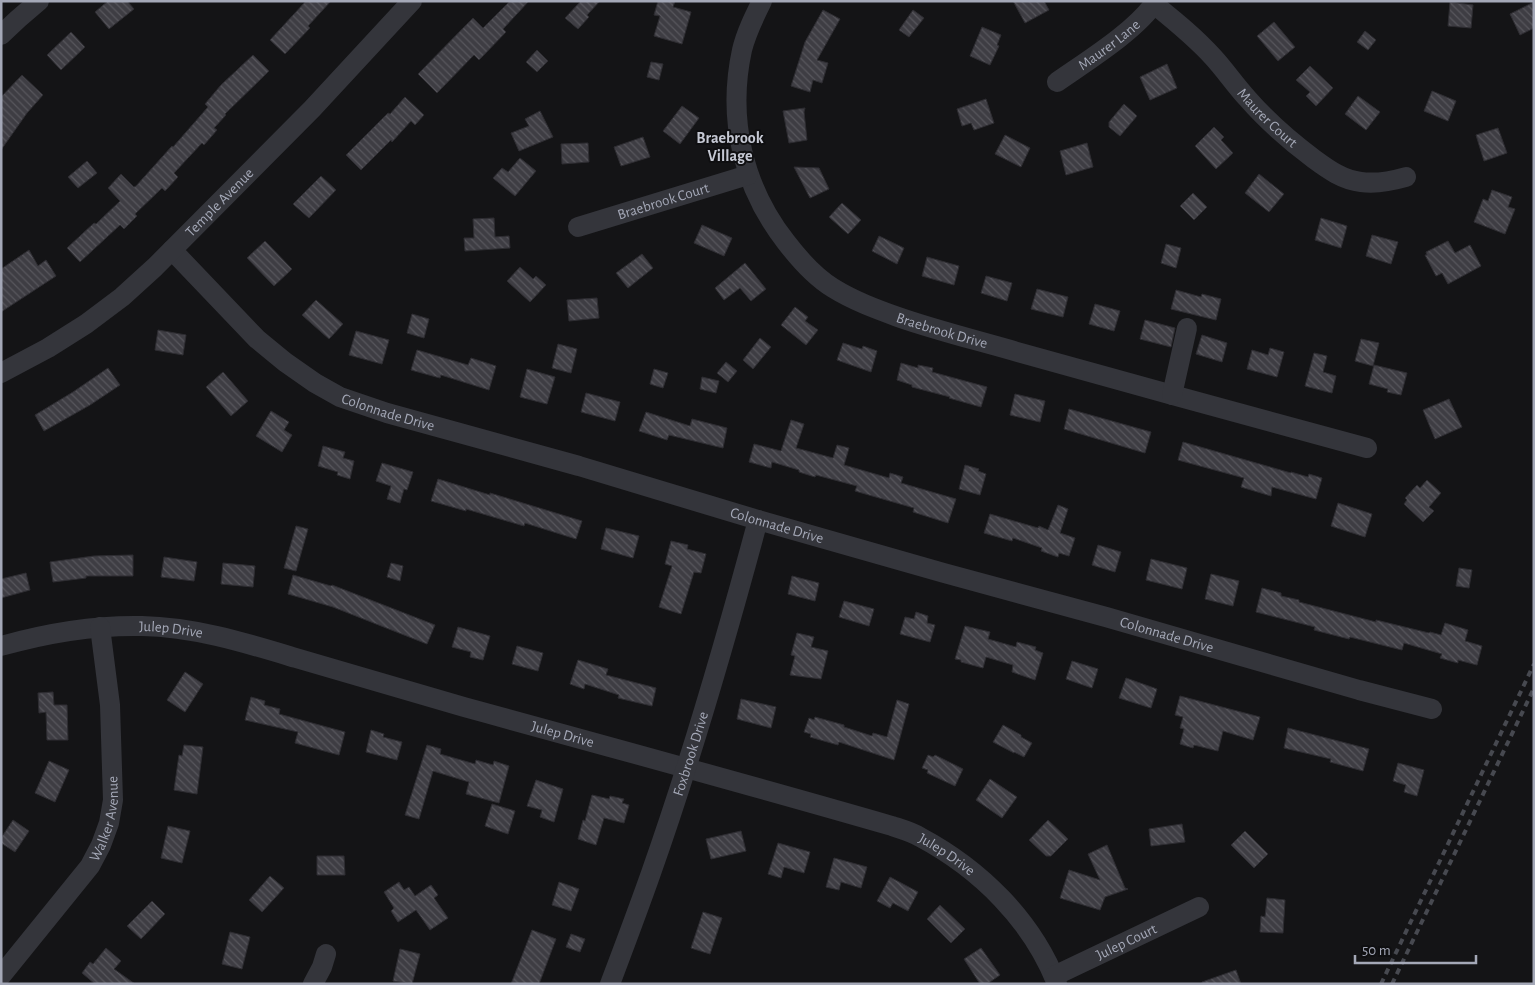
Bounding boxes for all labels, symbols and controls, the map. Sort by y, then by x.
street label: Maurer Lane [1075,17,1143,73]
street label: Maurer Court [1235,85,1300,150]
district label: Braebrook Village [696,130,764,164]
street label: Temple Avenue [182,165,256,239]
street label: Braebrook Court [615,180,711,222]
street label: Braebrook Drive [895,310,989,351]
street label: Colonnade Drive [340,391,436,433]
street label: Colonnade Drive [728,505,825,546]
street label: Colonnade Drive [1118,614,1215,655]
street label: Julep Drive [139,618,204,640]
street label: Foxbrook Drive [670,710,711,798]
street label: Julep Drive [530,718,596,750]
street label: Walker Avenue [86,776,121,864]
street label: Julep Drive [916,830,978,878]
street label: Julep Court [1094,921,1159,962]
scale bar [1355,932,1476,964]
text: 50 m [1362,943,1391,958]

